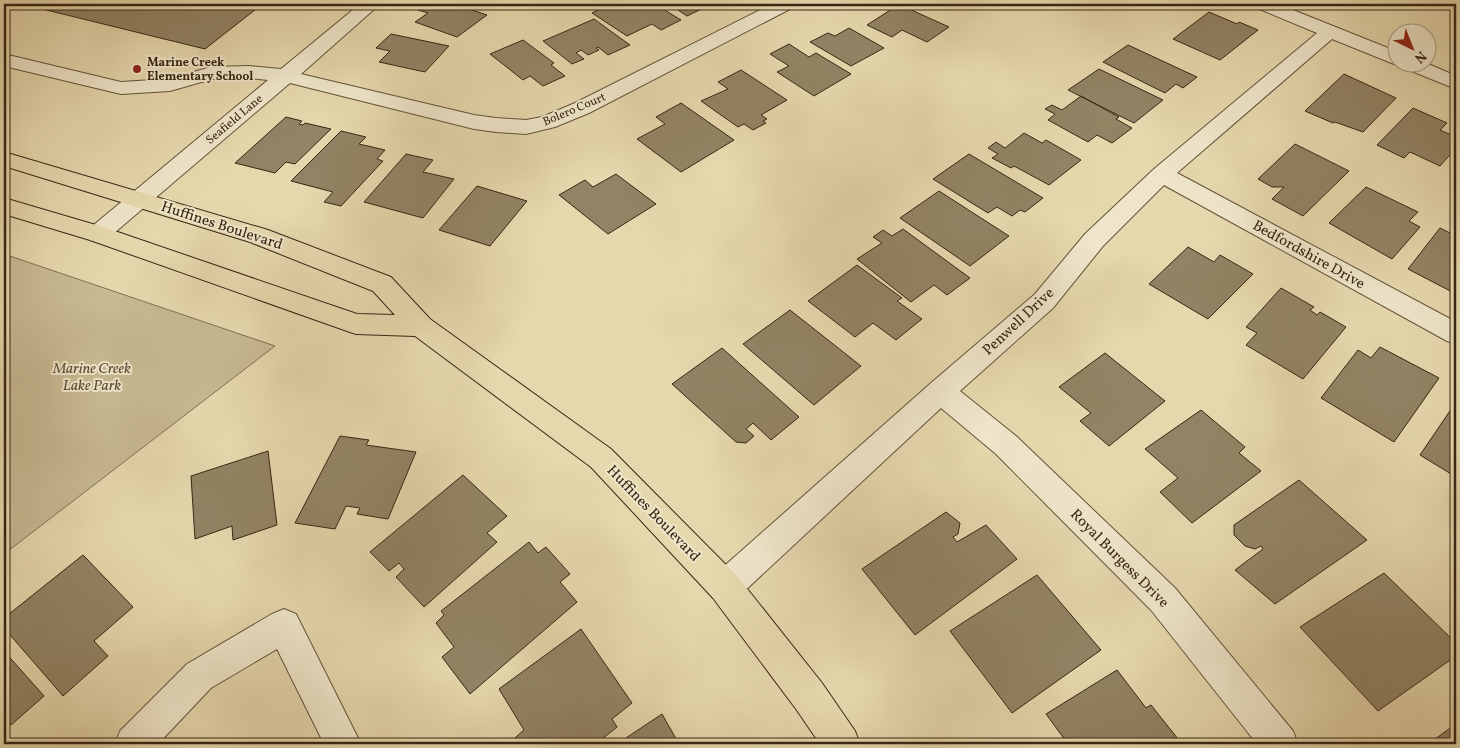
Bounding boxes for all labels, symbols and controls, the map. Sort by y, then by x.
north arrow [1388,22,1438,72]
text: N [1410,46,1430,67]
place label: Marine Creek Elementary School [147,55,253,85]
marker: Marine Creek Elementary School [131,63,143,75]
street label: Bolero Court [540,89,608,130]
street label: Seafield Lane [203,91,267,148]
street label: Huffines Boulevard [158,197,285,256]
street label: Bedfordshire Drive [1248,216,1368,295]
street label: Penwell Drive [979,283,1059,361]
park label: Marine Creek Lake Park [52,359,131,397]
street label: Huffines Boulevard [601,461,705,567]
street label: Royal Burgess Drive [1065,505,1173,613]

